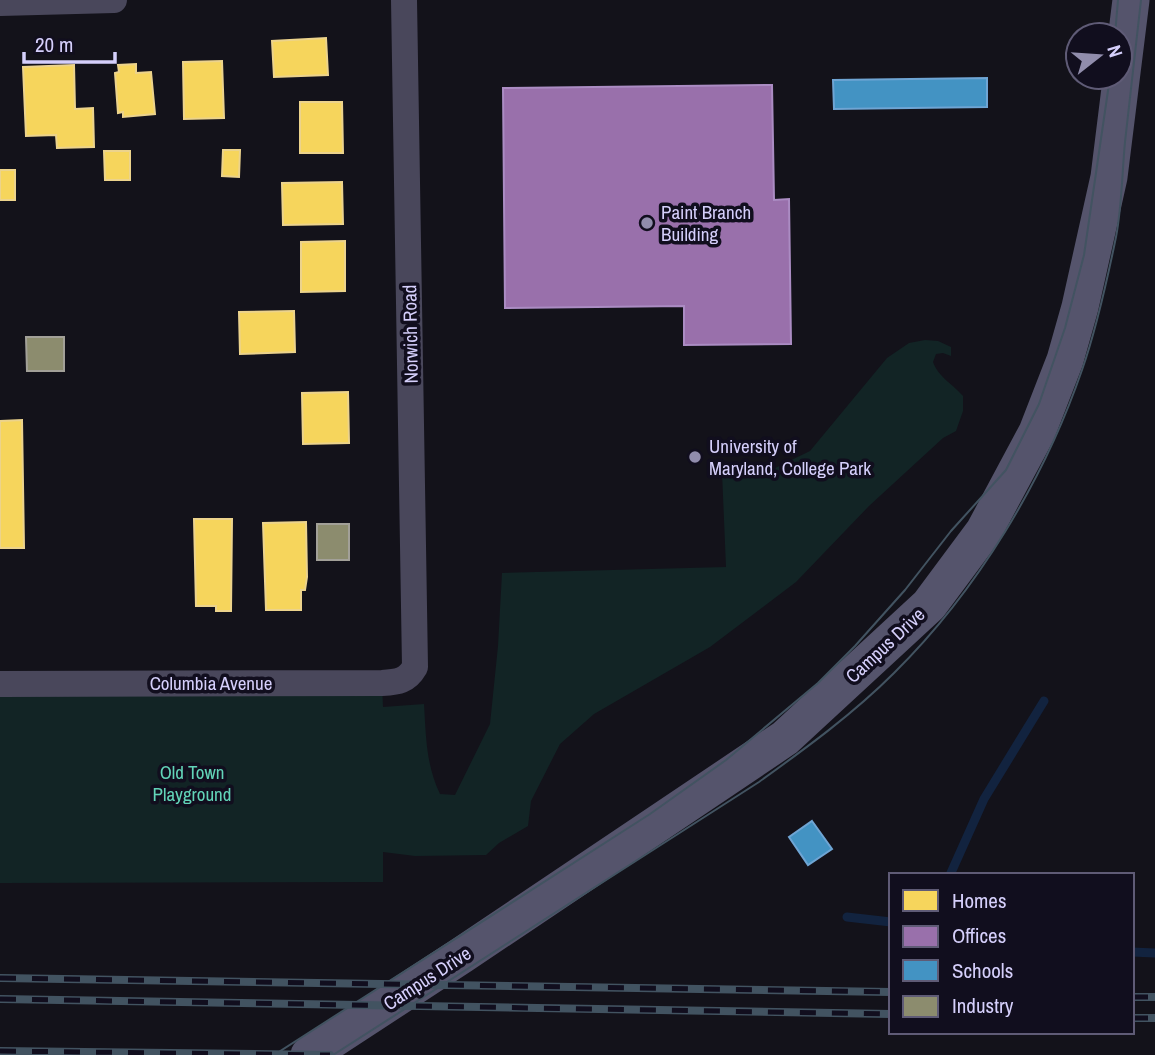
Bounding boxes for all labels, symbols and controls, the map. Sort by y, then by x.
scale bar [24,21,116,65]
north arrow [1064,21,1134,91]
text: 20 m [35,30,73,59]
text: N [1101,42,1129,60]
place label: Paint Branch Building [661,199,751,247]
marker: Paint Branch Building [639,215,655,231]
street label: Norwich Road [396,284,424,384]
place label: University of Maryland, College Park [709,433,871,481]
marker: University of Maryland, College Park [687,449,703,465]
street label: Campus Drive [840,602,930,688]
street label: Columbia Avenue [150,670,272,696]
park label: Old Town Playground [153,759,231,807]
legend [889,873,1134,1034]
text: Homes [952,886,1007,915]
text: Offices [952,921,1006,950]
street label: Campus Drive [378,940,476,1016]
text: Schools [952,956,1013,985]
text: Industry [952,991,1014,1020]

